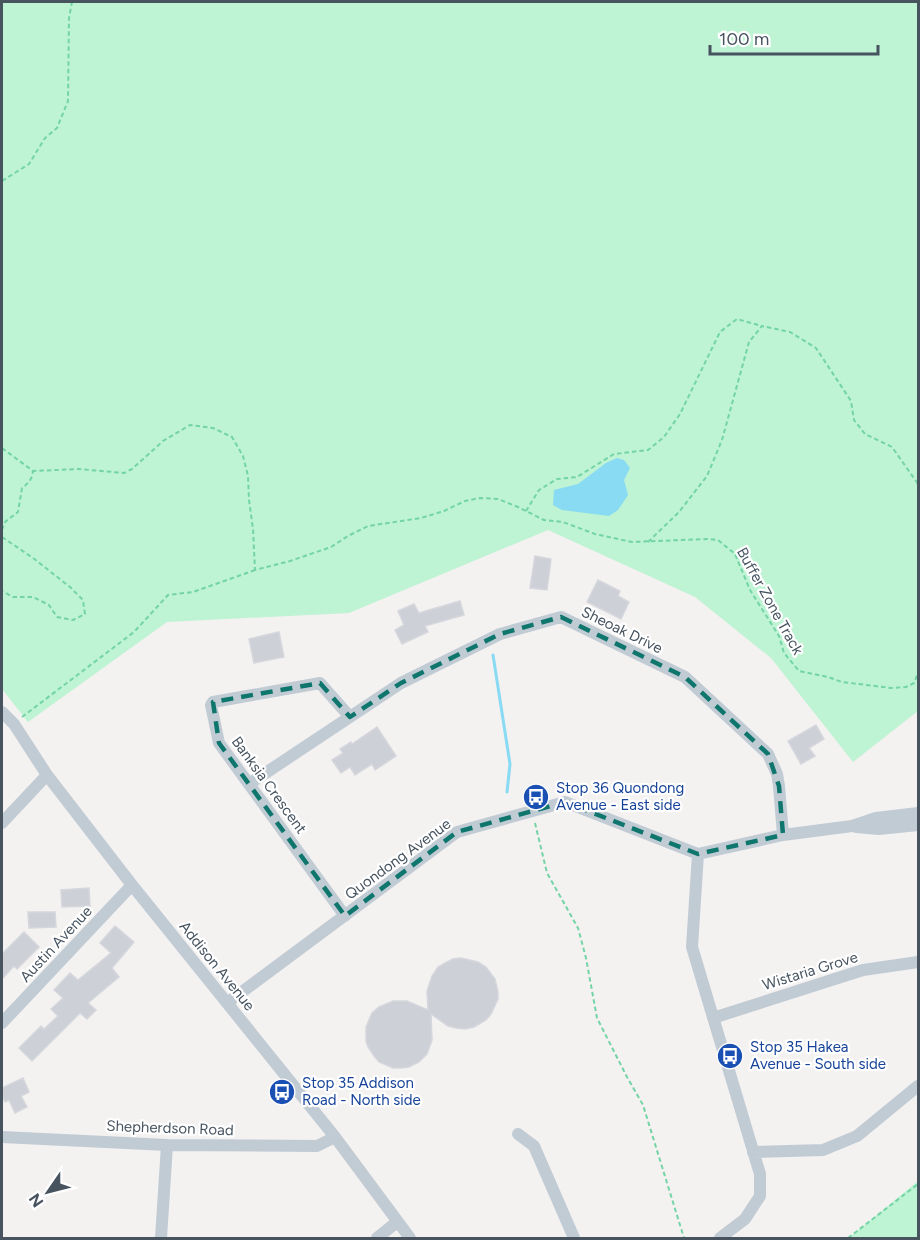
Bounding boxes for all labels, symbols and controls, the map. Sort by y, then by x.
scale bar [710,18,878,56]
text: 100 m [719,28,769,50]
street label: Buffer Zone Track [733,544,807,658]
street label: Sheoak Drive [579,603,665,657]
street label: Banksia Crescent [228,733,310,837]
place label: Stop 36 Quondong Avenue - East side [556,779,684,814]
bus stop icon: Stop 36 Quondong Avenue - East side [521,782,551,812]
street label: Quondong Avenue [342,815,454,903]
street label: Austin Avenue [16,902,96,986]
street label: Addison Avenue [176,918,258,1014]
street label: Wistaria Grove [760,948,860,994]
place label: Stop 35 Hakea Avenue - South side [750,1038,886,1073]
bus stop icon: Stop 35 Hakea Avenue - South side [715,1041,745,1071]
place label: Stop 35 Addison Road - North side [302,1074,421,1109]
bus stop icon: Stop 35 Addison Road - North side [267,1077,297,1107]
street label: Shepherdson Road [106,1117,234,1139]
north arrow [18,1162,78,1222]
text: N [25,1190,47,1211]

